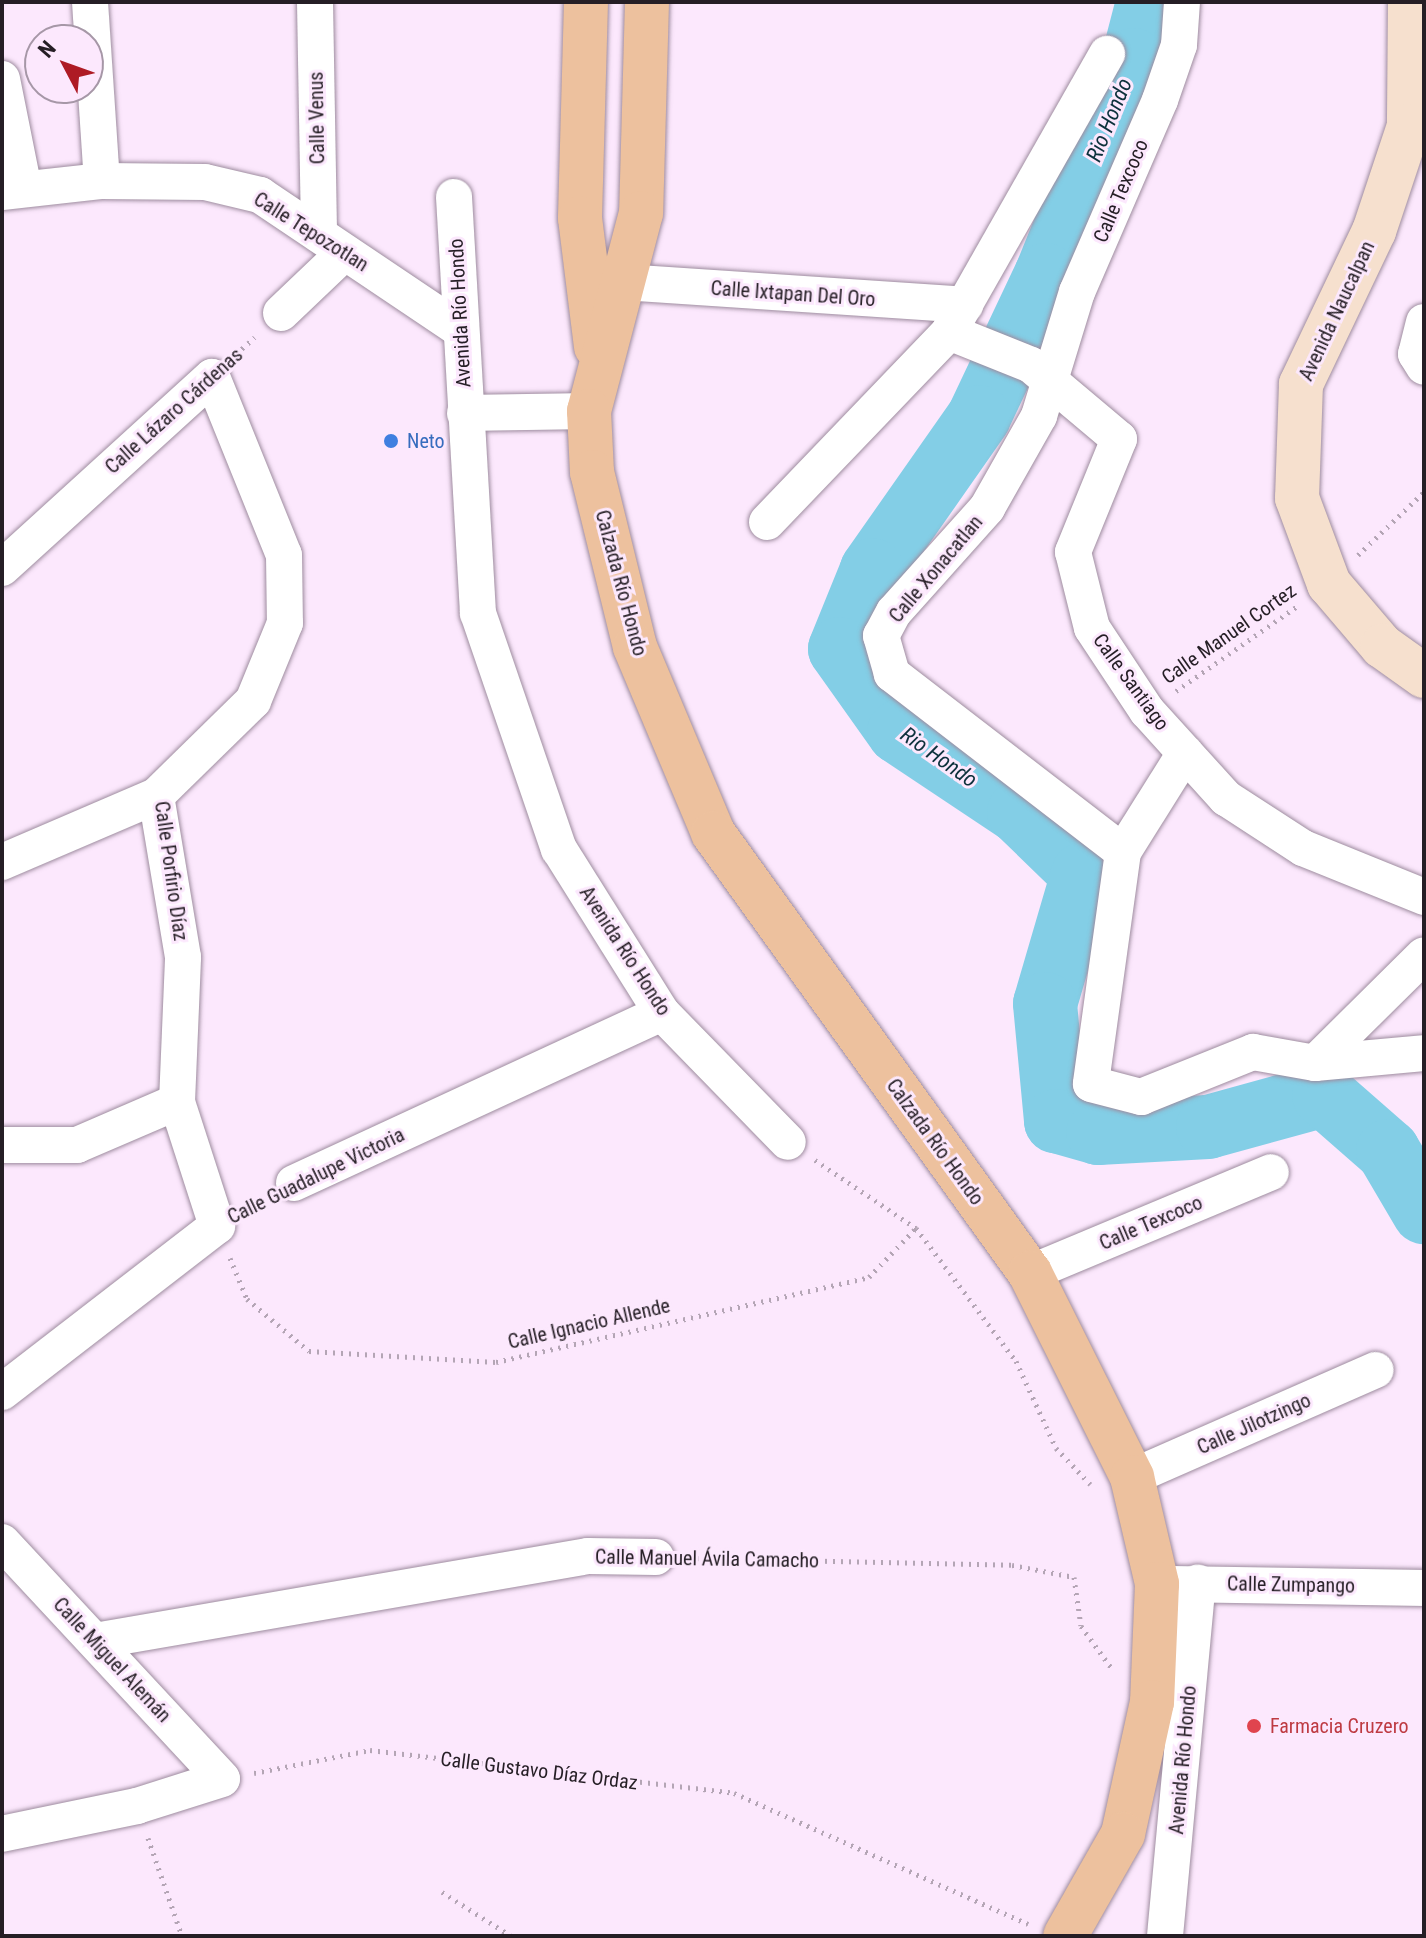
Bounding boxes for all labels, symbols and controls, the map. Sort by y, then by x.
north arrow [24,24,104,104]
text: N [33,36,61,63]
street label: Calle Venus [304,71,330,165]
water label: Rio Hondo [1080,74,1138,166]
street label: Calle Texcoco [1088,136,1154,246]
street label: Calle Tepozotlan [249,187,373,277]
street label: Avenida Naucalpan [1294,237,1380,385]
street label: Avenida Río Hondo [444,238,476,388]
street label: Calle Ixtapan Del Oro [710,276,876,312]
street label: Calle Lázaro Cárdenas [100,343,248,479]
place label: Neto [407,429,445,453]
marker: Neto [382,432,400,450]
street label: Calzada Río Hondo [590,507,652,659]
street label: Calle Xonacatlan [884,510,988,628]
street label: Calle Manuel Cortez [1157,579,1301,689]
street label: Calle Santiago [1088,629,1174,735]
water label: Rio Hondo [896,721,982,793]
street label: Calle Porfirio Díaz [149,800,193,942]
street label: Avenida Río Hondo [574,882,676,1020]
street label: Calzada Río Hondo [881,1074,989,1210]
street label: Calle Guadalupe Victoria [224,1123,408,1229]
street label: Calle Texcoco [1096,1190,1206,1256]
street label: Calle Ignacio Allende [506,1294,672,1354]
street label: Calle Jilotzingo [1193,1388,1315,1460]
street label: Calle Manuel Ávila Camacho [595,1545,819,1573]
street label: Calle Zumpango [1227,1572,1355,1598]
street label: Calle Miguel Alemán [48,1593,176,1727]
street label: Avenida Río Hondo [1165,1685,1201,1835]
place label: Farmacia Cruzero [1270,1714,1409,1738]
marker: Farmacia Cruzero [1245,1717,1263,1735]
street label: Calle Gustavo Díaz Ordaz [439,1747,639,1795]

